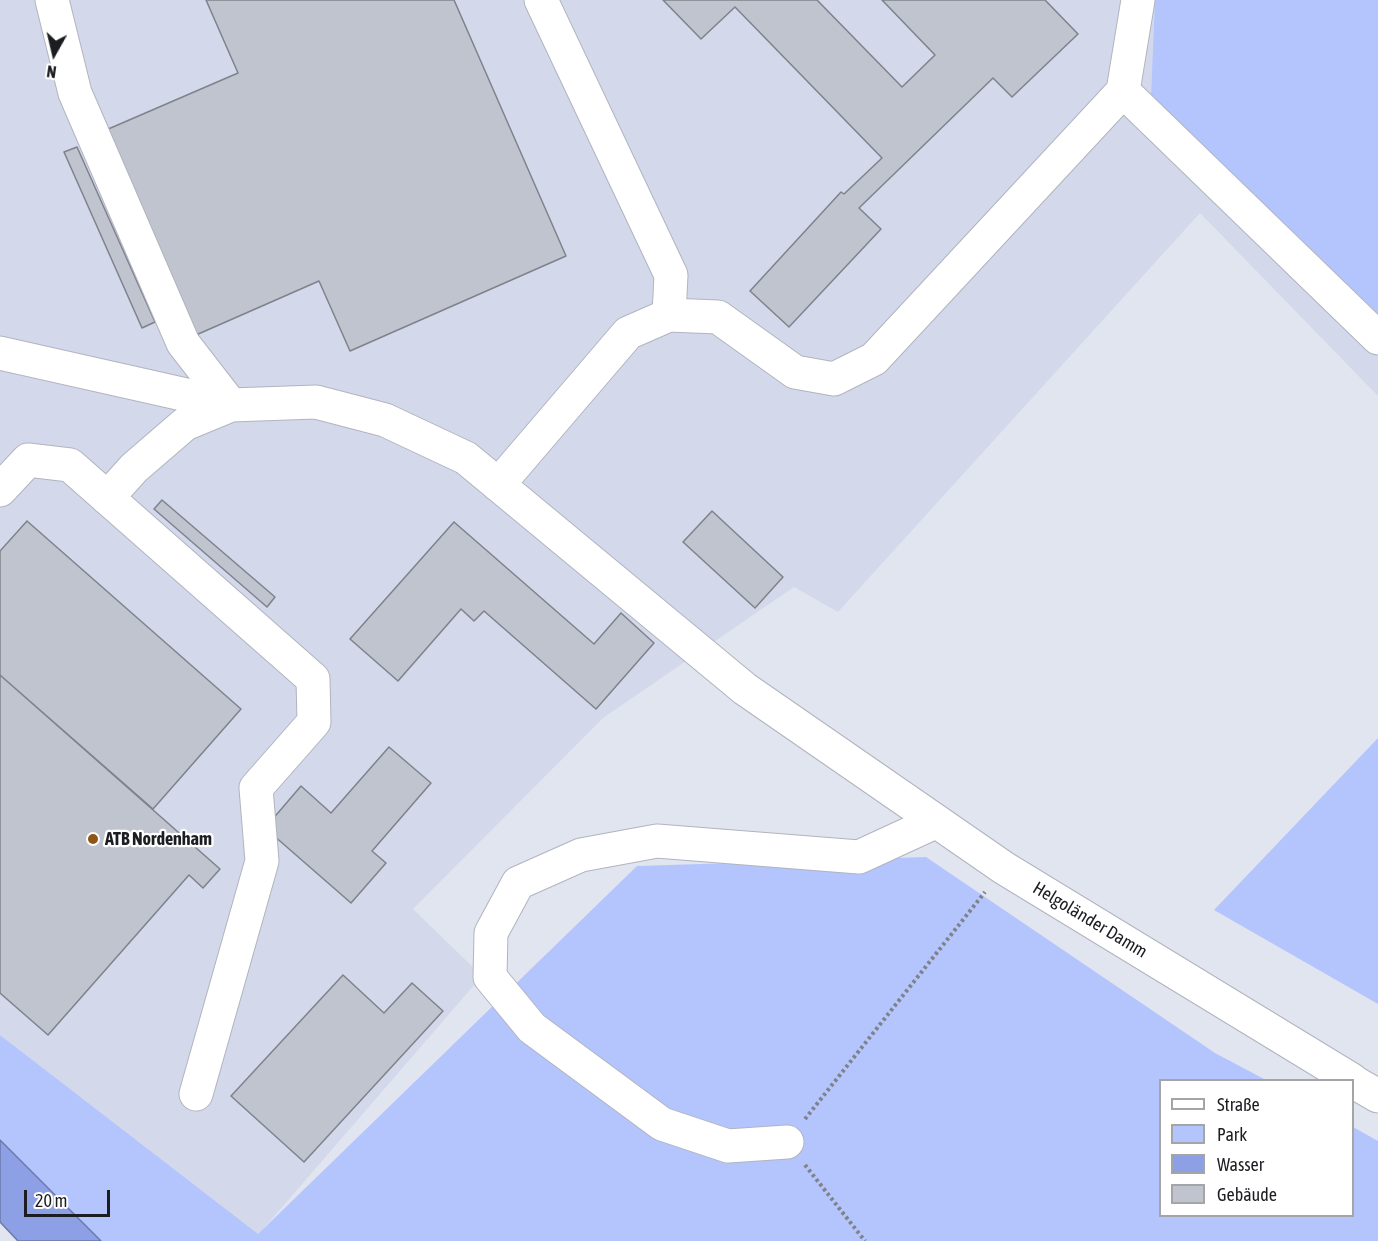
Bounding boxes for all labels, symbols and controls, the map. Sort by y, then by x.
north arrow [24,24,84,84]
text: N [46,62,57,81]
place label: ATB Nordenham [105,828,212,850]
marker: ATB Nordenham [86,832,100,846]
street label: Helgoländer Damm [1029,877,1151,963]
legend [1159,1079,1354,1217]
text: Straße [1217,1094,1260,1115]
text: Park [1217,1124,1247,1145]
text: Wasser [1217,1154,1264,1175]
scale bar [27,1178,112,1216]
text: Gebäude [1217,1184,1277,1205]
text: 20 m [35,1190,67,1211]

